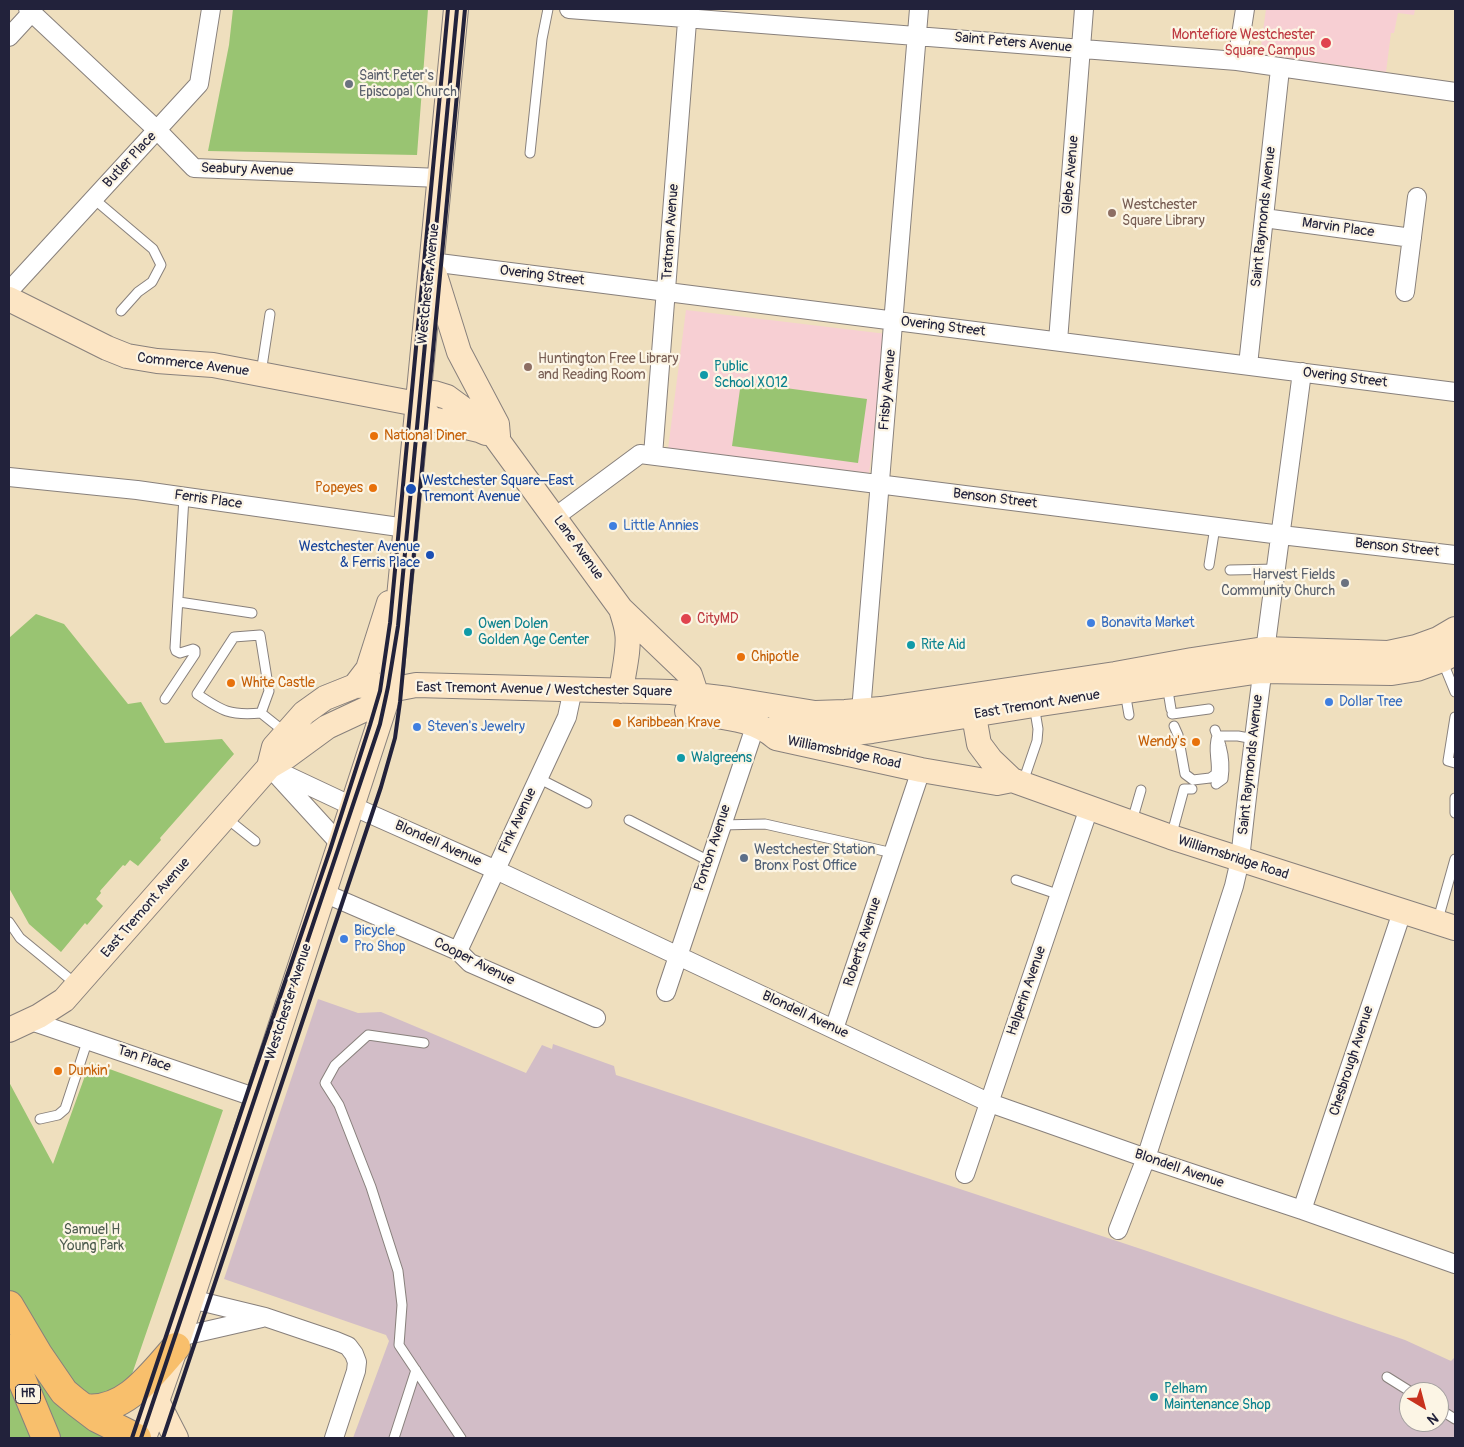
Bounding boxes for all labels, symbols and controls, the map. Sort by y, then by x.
place label: Montefiore Westchester Square Campus [1172,27,1315,59]
street label: Saint Peters Avenue [953,29,1073,57]
marker: Montefiore Westchester Square Campus [1319,36,1333,50]
place label: Saint Peter's Episcopal Church [359,68,457,100]
marker: Saint Peter's Episcopal Church [343,78,355,90]
street label: Butler Place [100,129,160,191]
street label: Glebe Avenue [1059,135,1083,215]
street label: Saint Raymonds Avenue [1248,146,1280,288]
street label: Seabury Avenue [200,160,294,180]
street label: Tratman Avenue [659,183,683,281]
place label: Westchester Square Library [1122,197,1205,230]
marker: Westchester Square Library [1106,207,1118,219]
street label: Marvin Place [1301,215,1375,241]
street label: Westchester Avenue [414,223,444,345]
street label: Overing Street [499,262,585,290]
street label: Overing Street [900,313,986,341]
street label: Frisby Avenue [876,349,900,431]
street label: Commerce Avenue [136,350,250,380]
place label: Huntington Free Library and Reading Room [538,351,678,384]
place label: Public School X012 [714,359,788,392]
marker: Huntington Free Library and Reading Room [522,361,534,373]
street label: Overing Street [1302,364,1388,392]
marker: Public School X012 [698,369,710,381]
place label: National Diner [384,428,467,444]
marker: National Diner [368,430,380,442]
place label: Westchester Square–East Tremont Avenue [422,473,574,506]
place label: Popeyes [315,480,363,496]
marker: Popeyes [367,482,379,494]
marker: Westchester Square–East Tremont Avenue [404,482,418,496]
street label: Benson Street [952,485,1038,513]
street label: Ferris Place [173,487,243,513]
street label: Lane Avenue [549,513,607,583]
place label: Little Annies [623,518,699,534]
marker: Little Annies [607,520,619,532]
street label: Benson Street [1354,535,1440,561]
place label: Westchester Avenue & Ferris Place [299,539,420,572]
marker: Westchester Avenue & Ferris Place [424,549,436,561]
place label: Harvest Fields Community Church [1221,567,1335,600]
marker: Harvest Fields Community Church [1339,577,1351,589]
place label: CityMD [697,611,739,627]
marker: CityMD [679,612,693,626]
place label: Bonavita Market [1101,615,1195,631]
place label: Owen Dolen Golden Age Center [478,616,589,648]
marker: Bonavita Market [1085,617,1097,629]
marker: Owen Dolen Golden Age Center [462,626,474,638]
place label: Rite Aid [921,637,966,653]
marker: Rite Aid [905,639,917,651]
place label: Chipotle [751,649,799,665]
marker: Chipotle [735,651,747,663]
place label: White Castle [241,675,315,691]
marker: White Castle [225,677,237,689]
street label: East Tremont Avenue / Westchester Square [416,679,672,701]
street label: East Tremont Avenue [973,687,1101,723]
street label: Saint Raymonds Avenue [1235,694,1267,836]
place label: Dollar Tree [1339,694,1402,710]
marker: Dollar Tree [1323,696,1335,708]
place label: Karibbean Krave [627,715,720,731]
marker: Karibbean Krave [611,717,623,729]
place label: Steven's Jewelry [427,719,525,735]
marker: Steven's Jewelry [411,721,423,733]
street label: Williamsbridge Road [786,733,902,773]
place label: Wendy's [1138,734,1186,750]
marker: Wendy's [1190,736,1202,748]
place label: Walgreens [691,750,752,766]
marker: Walgreens [675,752,687,764]
street label: Fink Avenue [495,785,541,857]
street label: Ponton Avenue [691,803,735,893]
street label: Blondell Avenue [392,817,484,871]
street label: Williamsbridge Road [1175,832,1291,884]
place label: Westchester Station Bronx Post Office [754,842,876,874]
marker: Westchester Station Bronx Post Office [738,852,750,864]
street label: East Tremont Avenue [98,855,194,961]
street label: Roberts Avenue [841,895,885,989]
place label: Bicycle Pro Shop [354,923,406,956]
marker: Bicycle Pro Shop [338,933,350,945]
street label: Cooper Avenue [431,934,517,990]
street label: Westchester Avenue [262,942,316,1062]
street label: Halperin Avenue [1004,944,1050,1038]
street label: Blondell Avenue [759,988,851,1042]
street label: Chesbrough Avenue [1326,1004,1378,1118]
street label: Tan Place [115,1042,173,1076]
place label: Dunkin' [68,1063,110,1079]
marker: Dunkin' [52,1065,64,1077]
street label: Blondell Avenue [1132,1146,1226,1192]
park label: Samuel H Young Park [60,1222,124,1254]
place label: Pelham Maintenance Shop [1164,1381,1271,1414]
north arrow [1399,1382,1449,1432]
road number: HR [15,1385,40,1404]
marker: Pelham Maintenance Shop [1148,1391,1160,1403]
text: N [1424,1409,1442,1428]

